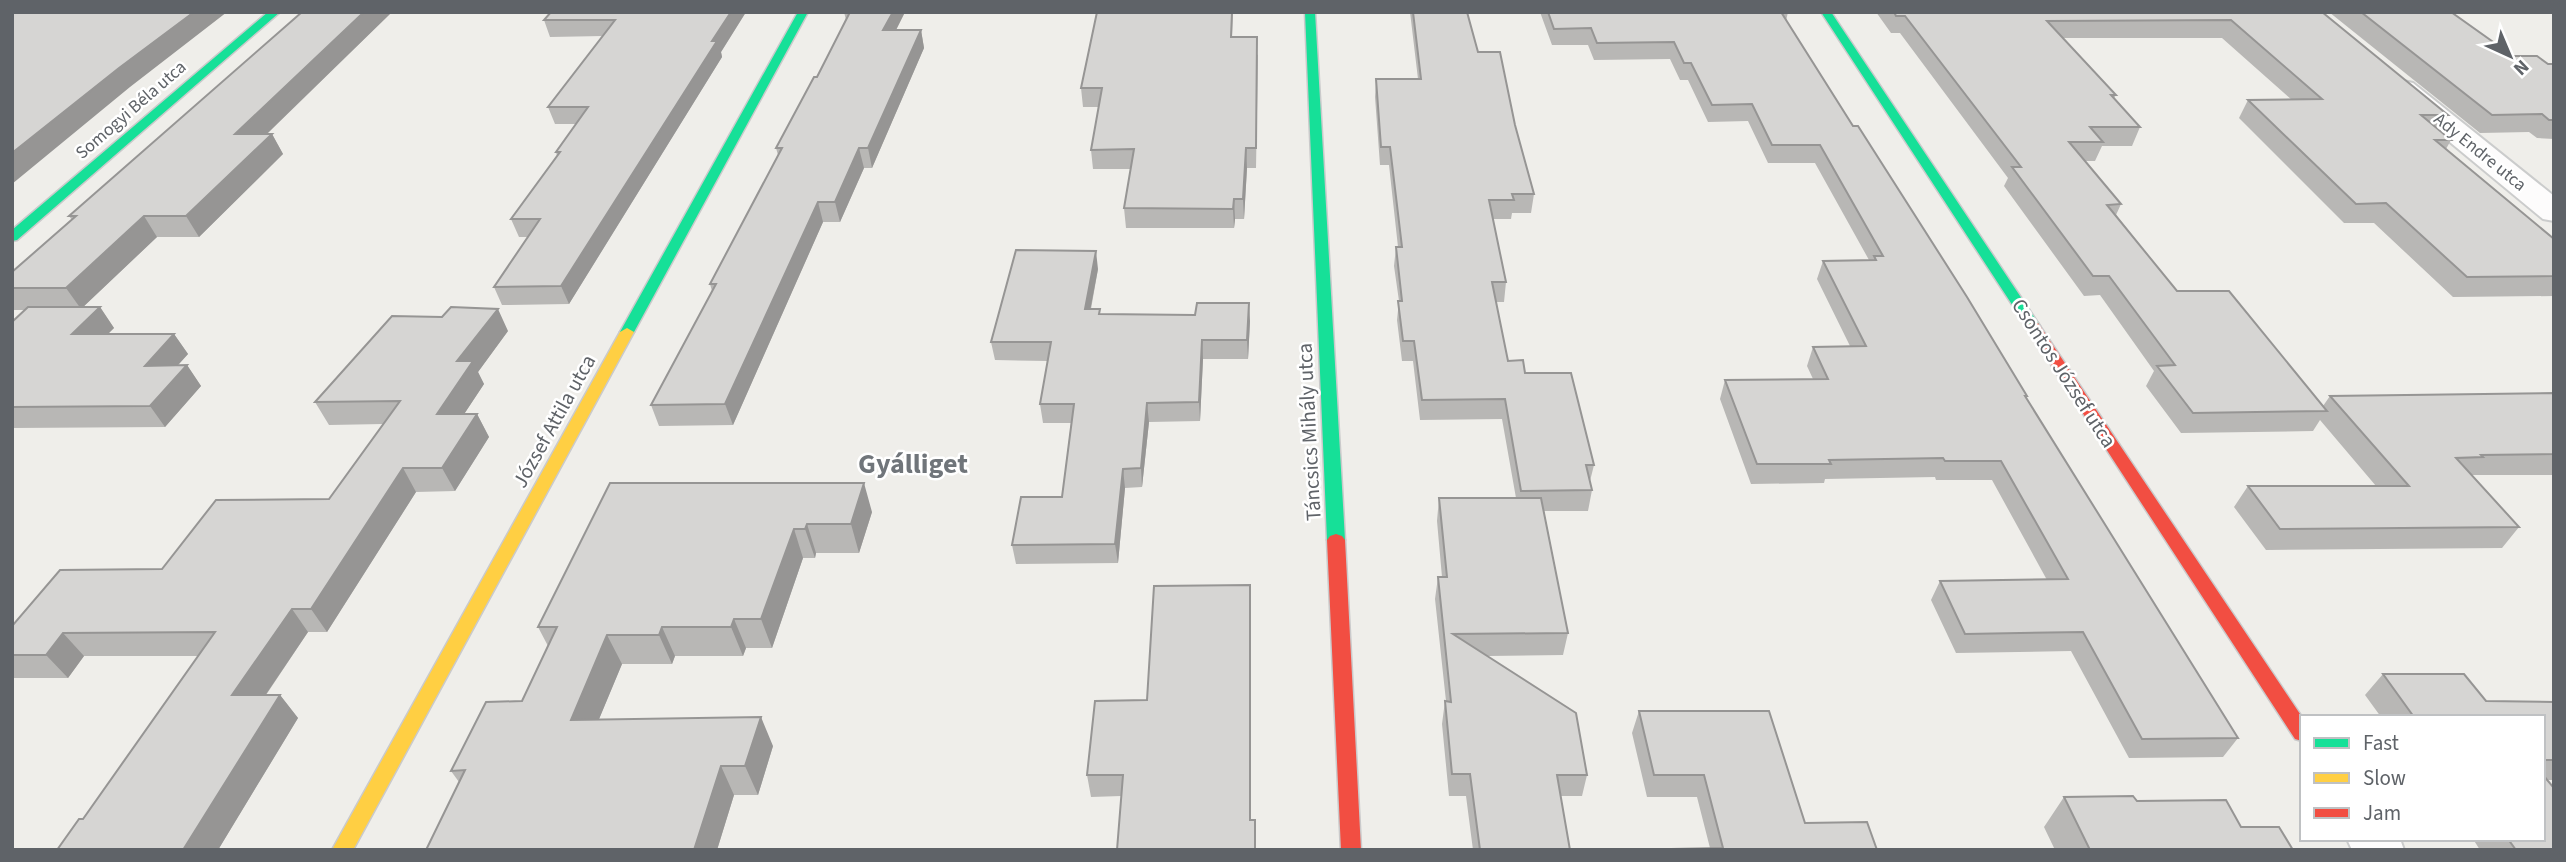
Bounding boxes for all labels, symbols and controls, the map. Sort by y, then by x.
north arrow [2475,21,2545,91]
text: N [2507,53,2535,81]
street label: Somogyi Béla utca [70,55,192,165]
street label: Ady Endre utca [2428,107,2532,197]
street label: Csontos József utca [2004,292,2124,454]
street label: Táncsics Mihály utca [1289,342,1329,522]
street label: József Attila utca [505,349,603,493]
district label: Gyálliget [858,444,968,484]
legend [2300,715,2545,841]
text: Fast [2363,728,2399,758]
text: Slow [2363,763,2406,793]
text: Jam [2363,798,2401,828]

